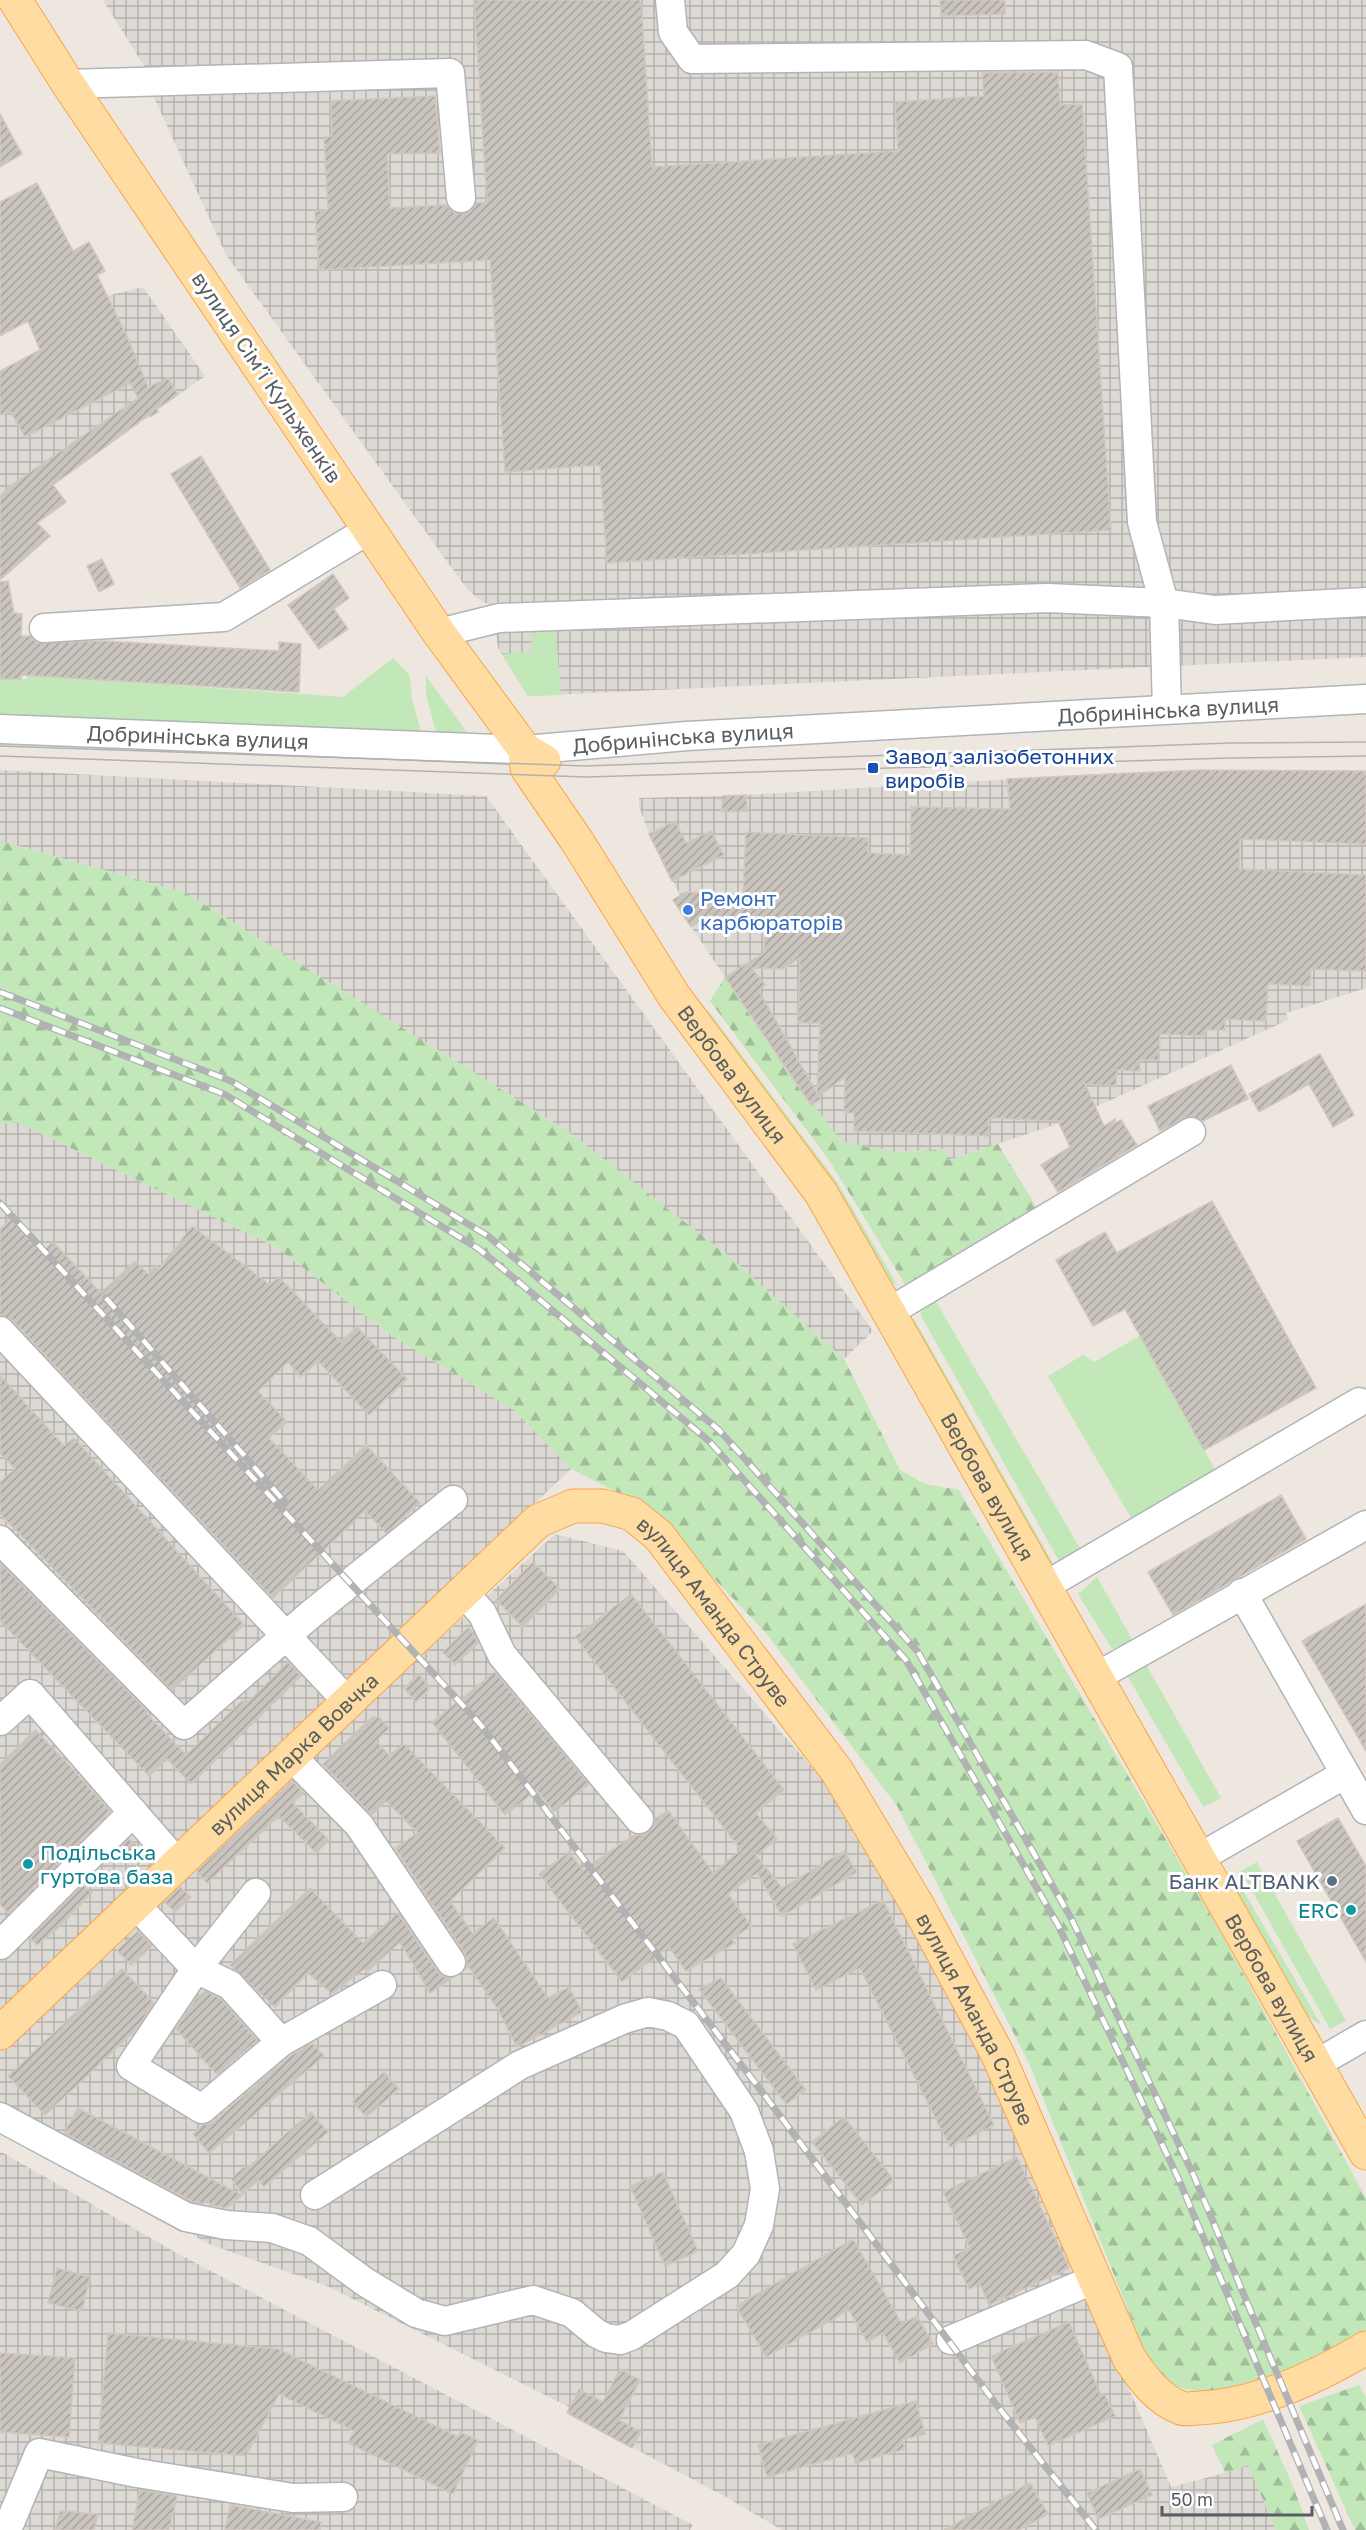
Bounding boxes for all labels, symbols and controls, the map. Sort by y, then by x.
street label: вулиця Сімʼї Кульженків [187,266,347,488]
street label: Добринінська вулиця [1057,691,1280,729]
street label: Добринінська вулиця [571,717,794,759]
street label: Добринінська вулиця [86,719,309,754]
place label: Завод залізобетонних виробів [885,743,1115,793]
marker: Завод залізобетонних виробів [866,761,880,775]
place label: Ремонт карбюраторів [700,885,843,935]
marker: Ремонт карбюраторів [681,903,695,917]
street label: Вербова вулиця [672,1000,793,1149]
street label: Вербова вулиця [935,1408,1040,1566]
street label: вулиця Аманда Струве [632,1511,797,1712]
street label: вулиця Марка Вовчка [203,1667,384,1840]
place label: Подільська гуртова база [40,1839,173,1889]
marker: Подільська гуртова база [21,1857,35,1871]
place label: Банк ALTBANK [1168,1868,1320,1894]
marker: Банк ALTBANK [1325,1874,1339,1888]
place label: ERC [1298,1897,1339,1923]
marker: ERC [1344,1903,1358,1917]
street label: вулиця Аманда Струве [911,1908,1040,2130]
street label: Вербова вулиця [1220,1909,1325,2066]
scale bar [1162,2479,1312,2517]
text: 50 m [1171,2488,1213,2510]

